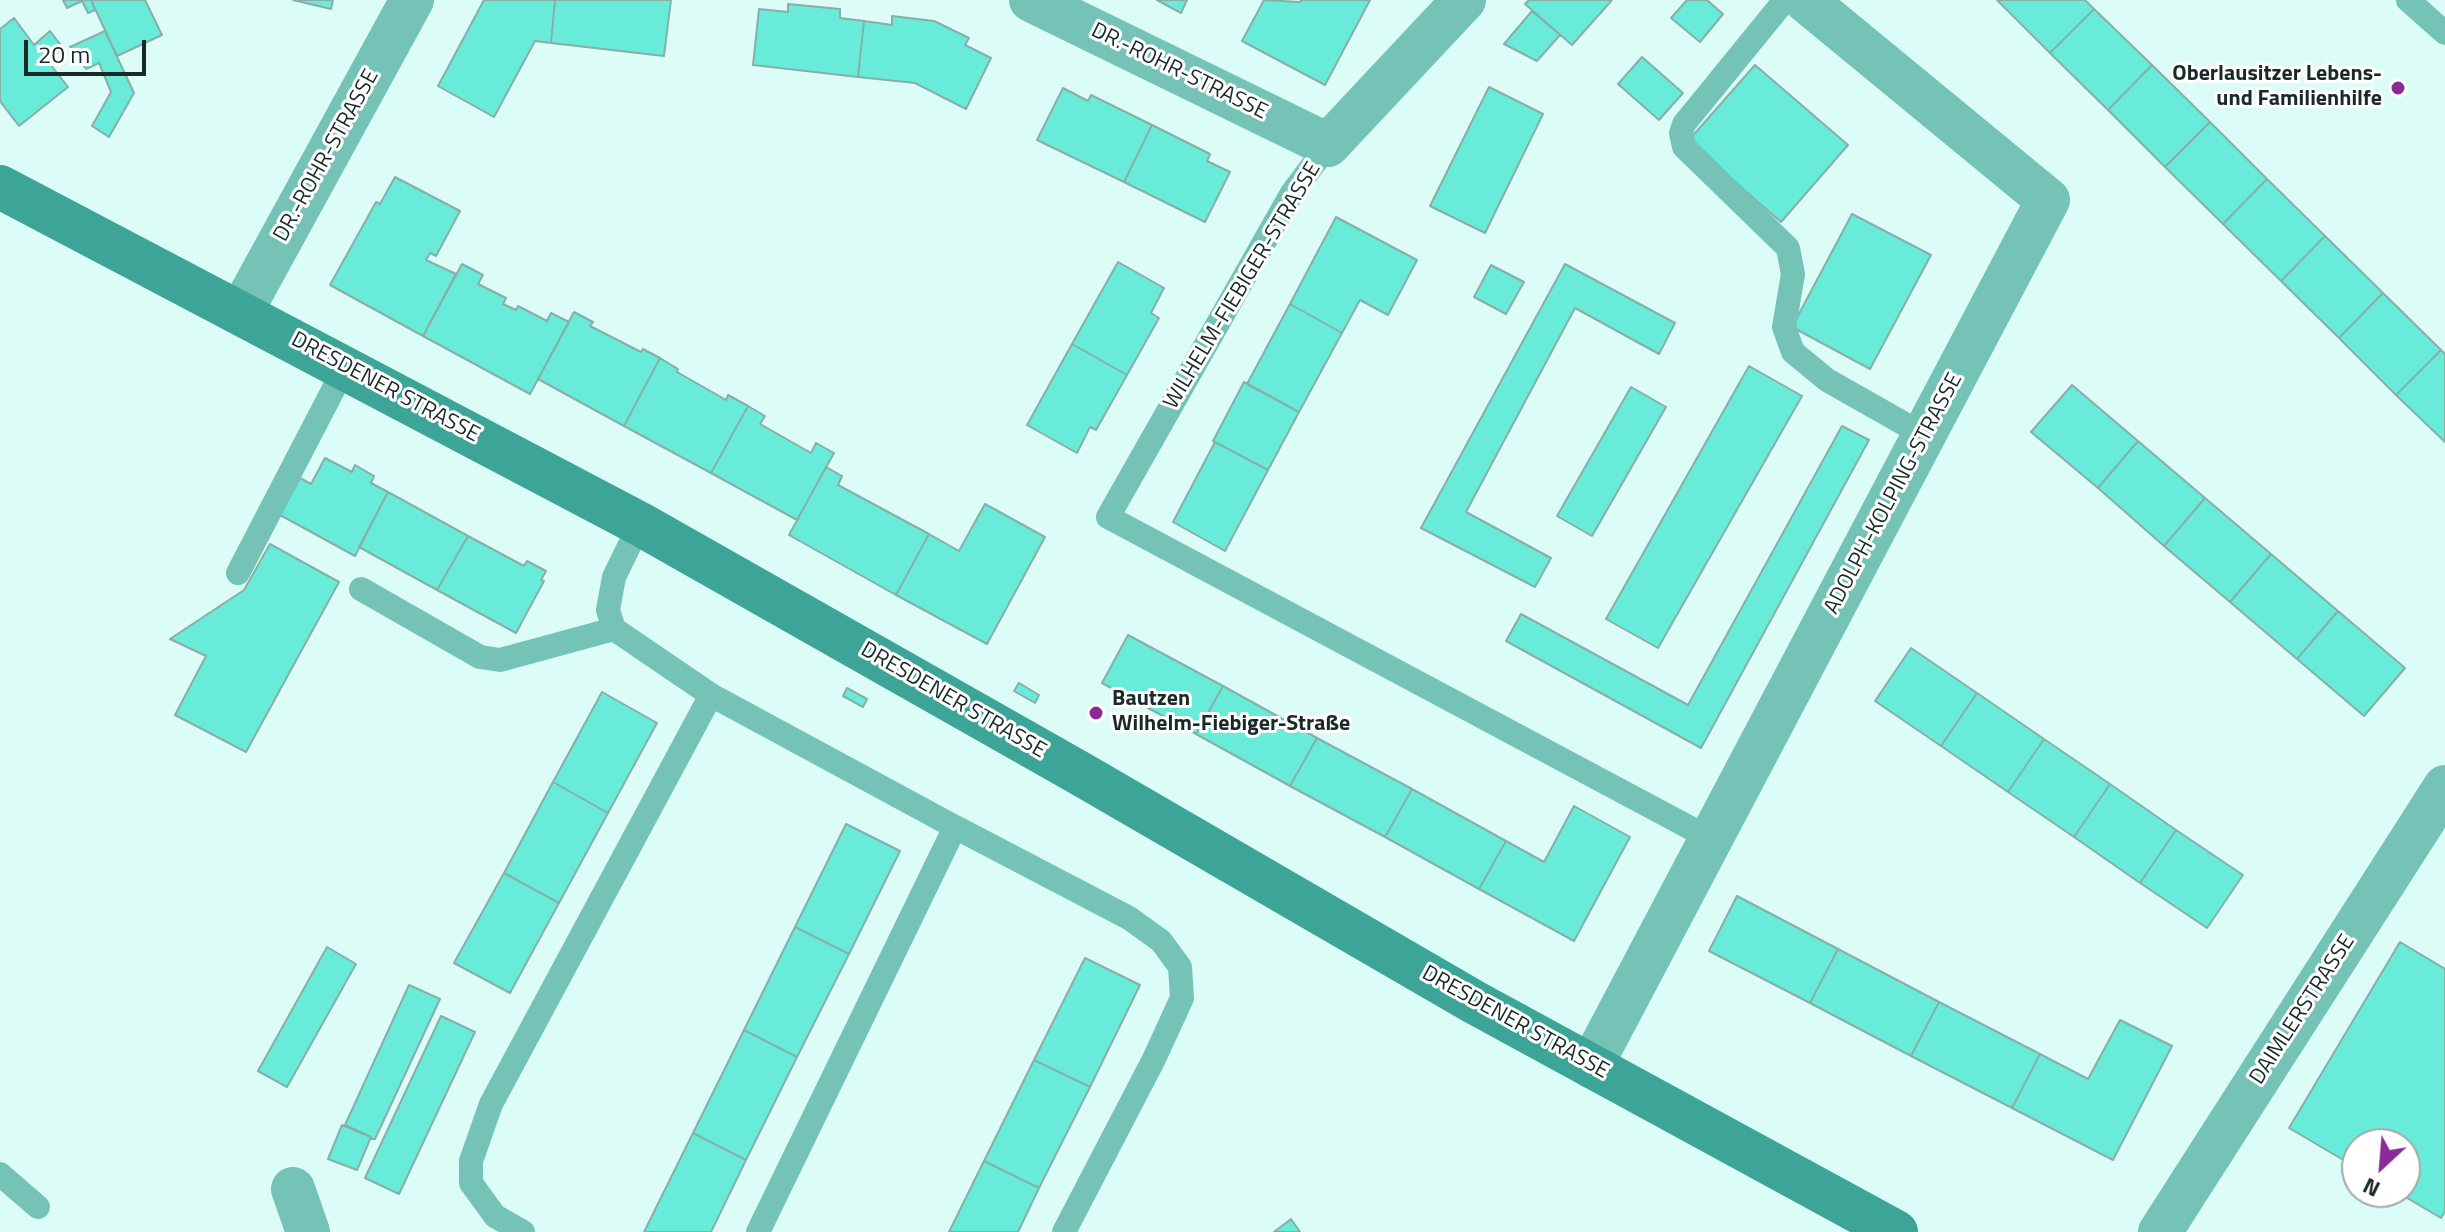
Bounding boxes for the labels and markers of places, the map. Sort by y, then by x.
place label: Oberlausitzer Lebens- und Familienhilfe [2172,62,2382,114]
marker: Oberlausitzer Lebens- und Familienhilfe [2389,79,2407,97]
place label: Bautzen Wilhelm-Fiebiger-Straße [1112,687,1350,738]
marker: Bautzen Wilhelm-Fiebiger-Straße [1087,704,1105,722]

